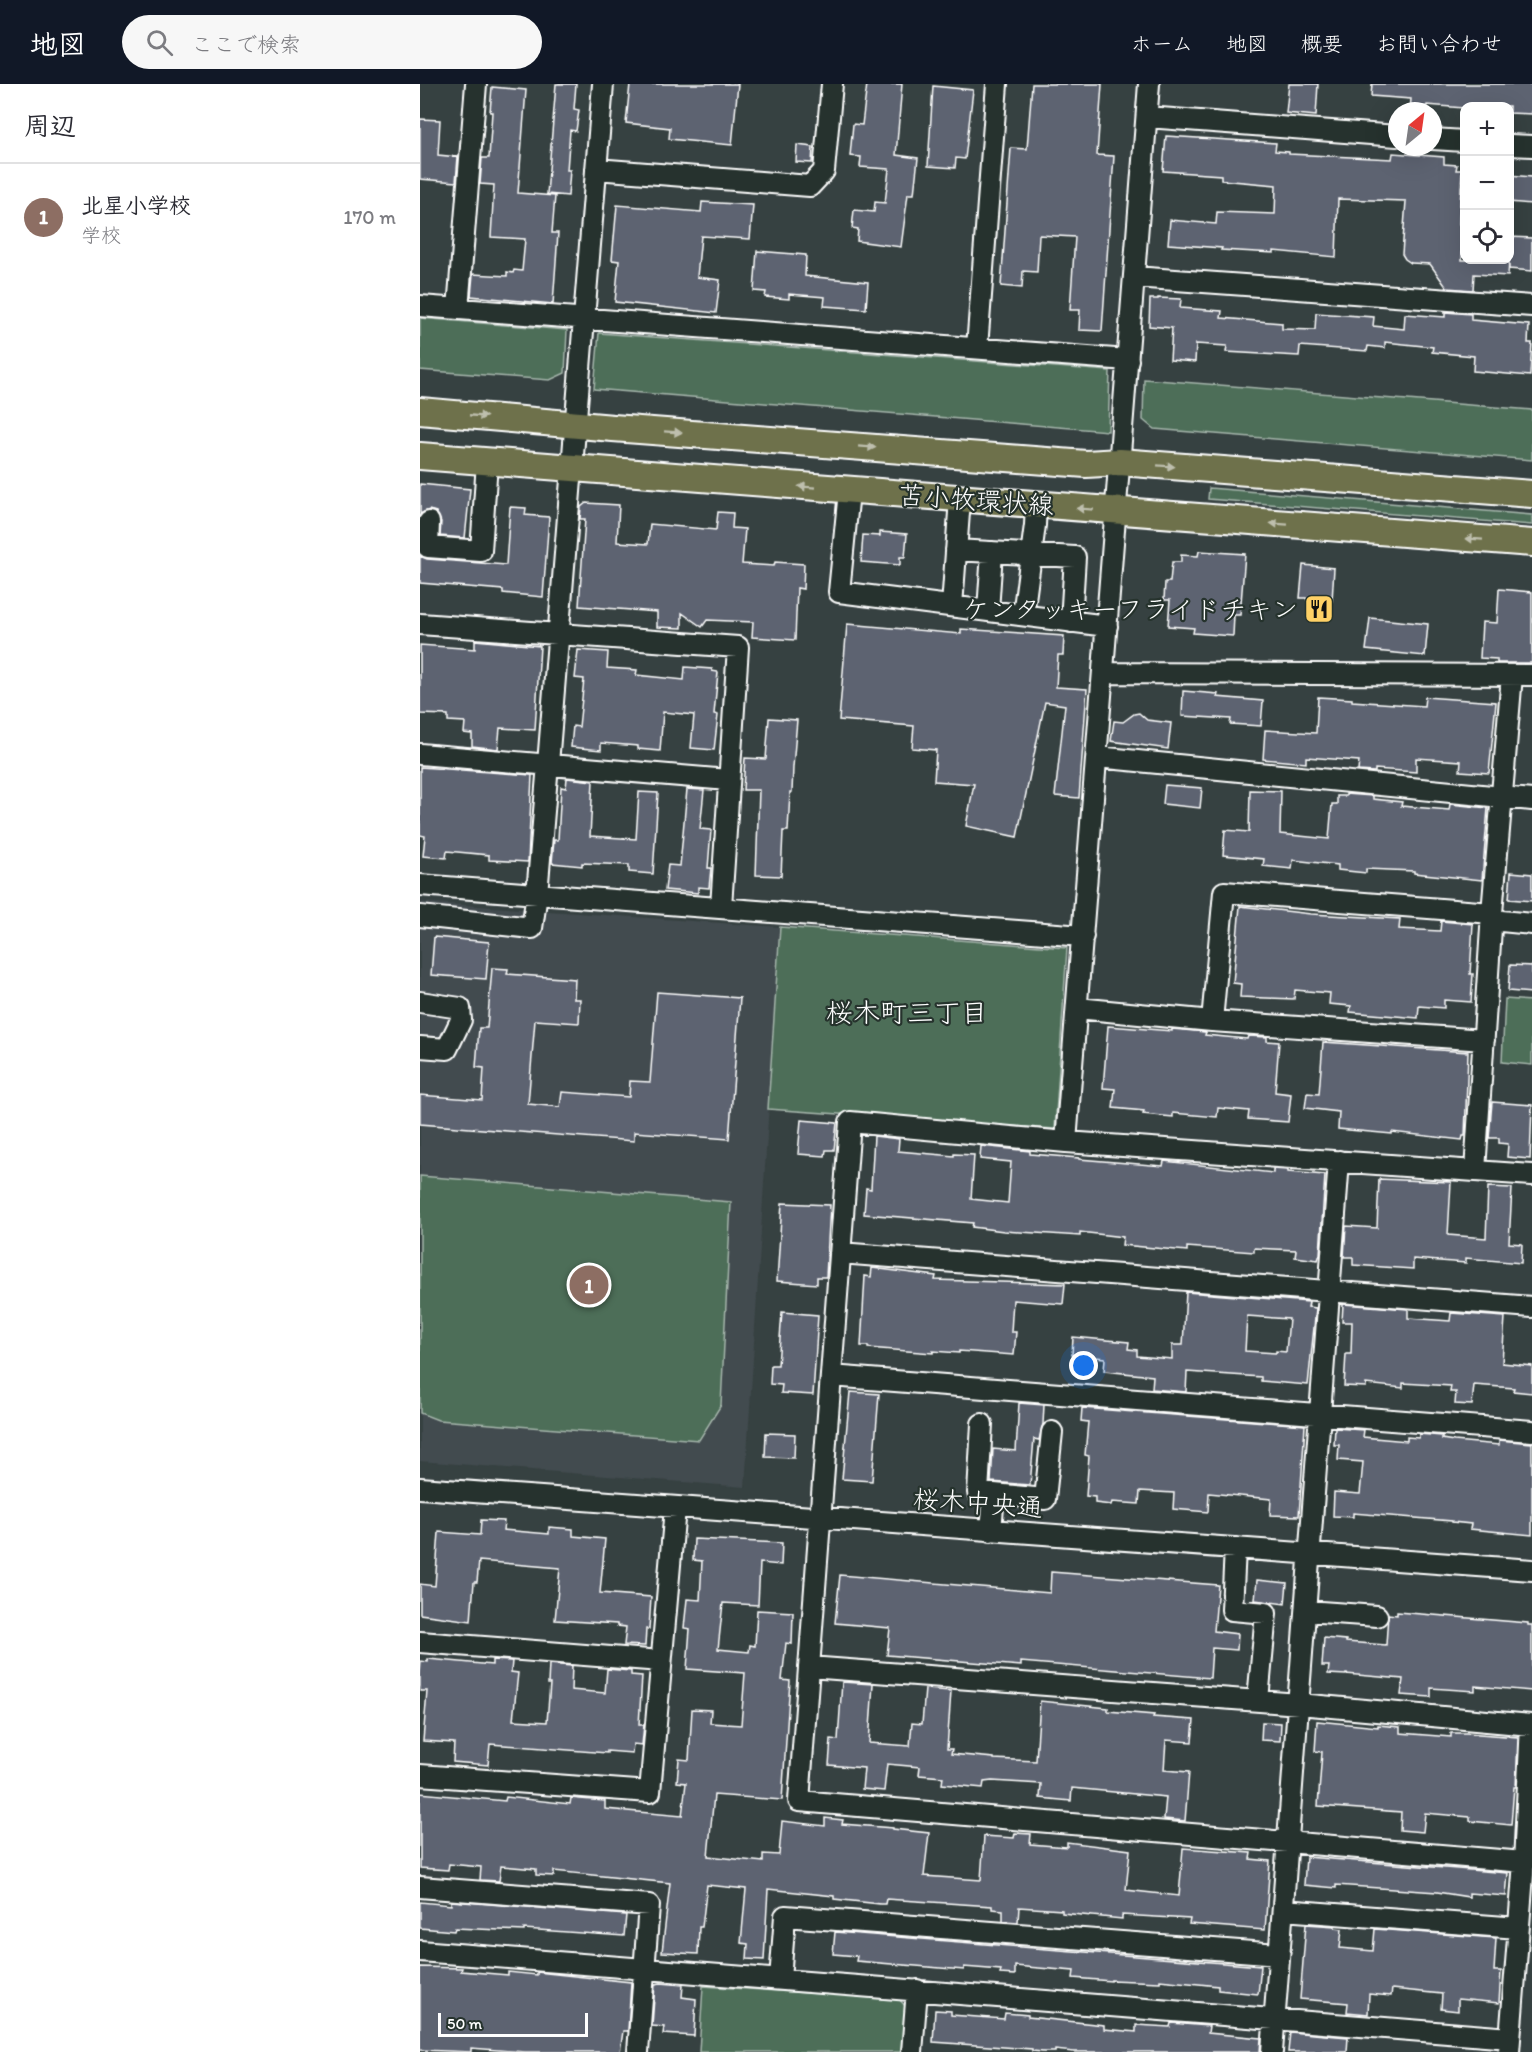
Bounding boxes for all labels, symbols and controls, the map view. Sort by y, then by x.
search box [122,15,542,69]
icon: search [143,26,176,59]
text: 地図 [30,27,86,61]
text: ここで検索 [191,31,301,58]
text: ホーム [1131,31,1193,56]
text: 地図 [1226,31,1268,56]
text: 概要 [1301,31,1343,56]
text: お問い合わせ [1376,31,1502,56]
north arrow [1388,102,1442,156]
map controls [1460,102,1514,264]
button: + [1460,102,1514,156]
text: 周辺 [24,110,76,142]
button: − [1460,156,1514,210]
text: 北星小学校 [81,192,191,219]
text: 1 [39,205,48,229]
text: 170 m [343,205,396,229]
button: locate [1460,210,1514,264]
text: 学校 [81,223,121,247]
one-way arrow [469,411,488,421]
one-way arrow [663,427,682,437]
one-way arrow [858,442,877,452]
one-way arrow [1157,461,1176,471]
street label: 苫小牧環状線 [897,479,1055,521]
one-way arrow [797,482,816,492]
one-way arrow [1075,504,1094,513]
one-way arrow [1270,519,1289,529]
one-way arrow [1464,534,1483,544]
place label: ケンタッキーフライドチキン [963,593,1298,625]
restaurant icon: ケンタッキーフライドチキン [1303,593,1335,625]
district label: 桜木町三丁目 [826,996,988,1029]
pin: 1 [570,1262,608,1308]
your location [1069,1351,1098,1380]
street label: 桜木中央通 [912,1483,1044,1523]
scale bar [438,2010,588,2038]
text: 50 m [447,2014,482,2033]

